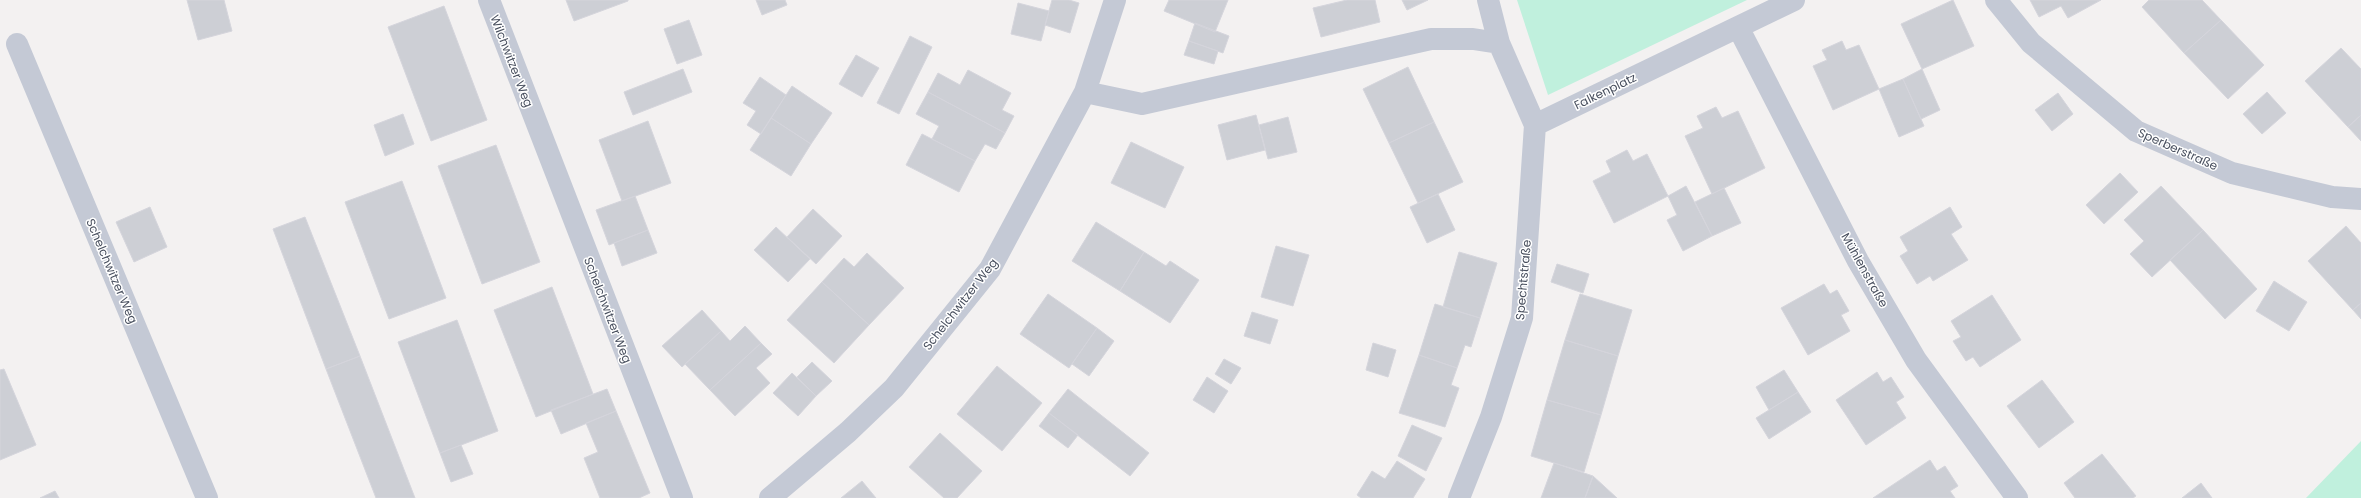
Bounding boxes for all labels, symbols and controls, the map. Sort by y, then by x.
street label: Wilchwitzer Weg [487,12,537,110]
street label: Falkenplatz [1571,69,1639,113]
street label: Sperberstraße [2135,124,2221,174]
street label: Schelchwitzer Weg [82,216,142,326]
street label: Mühlenstraße [1838,230,1892,310]
street label: Spechtstraße [1511,239,1535,321]
street label: Schelchwitzer Weg [580,254,636,366]
street label: Schelchwitzer Weg [919,254,1001,354]

